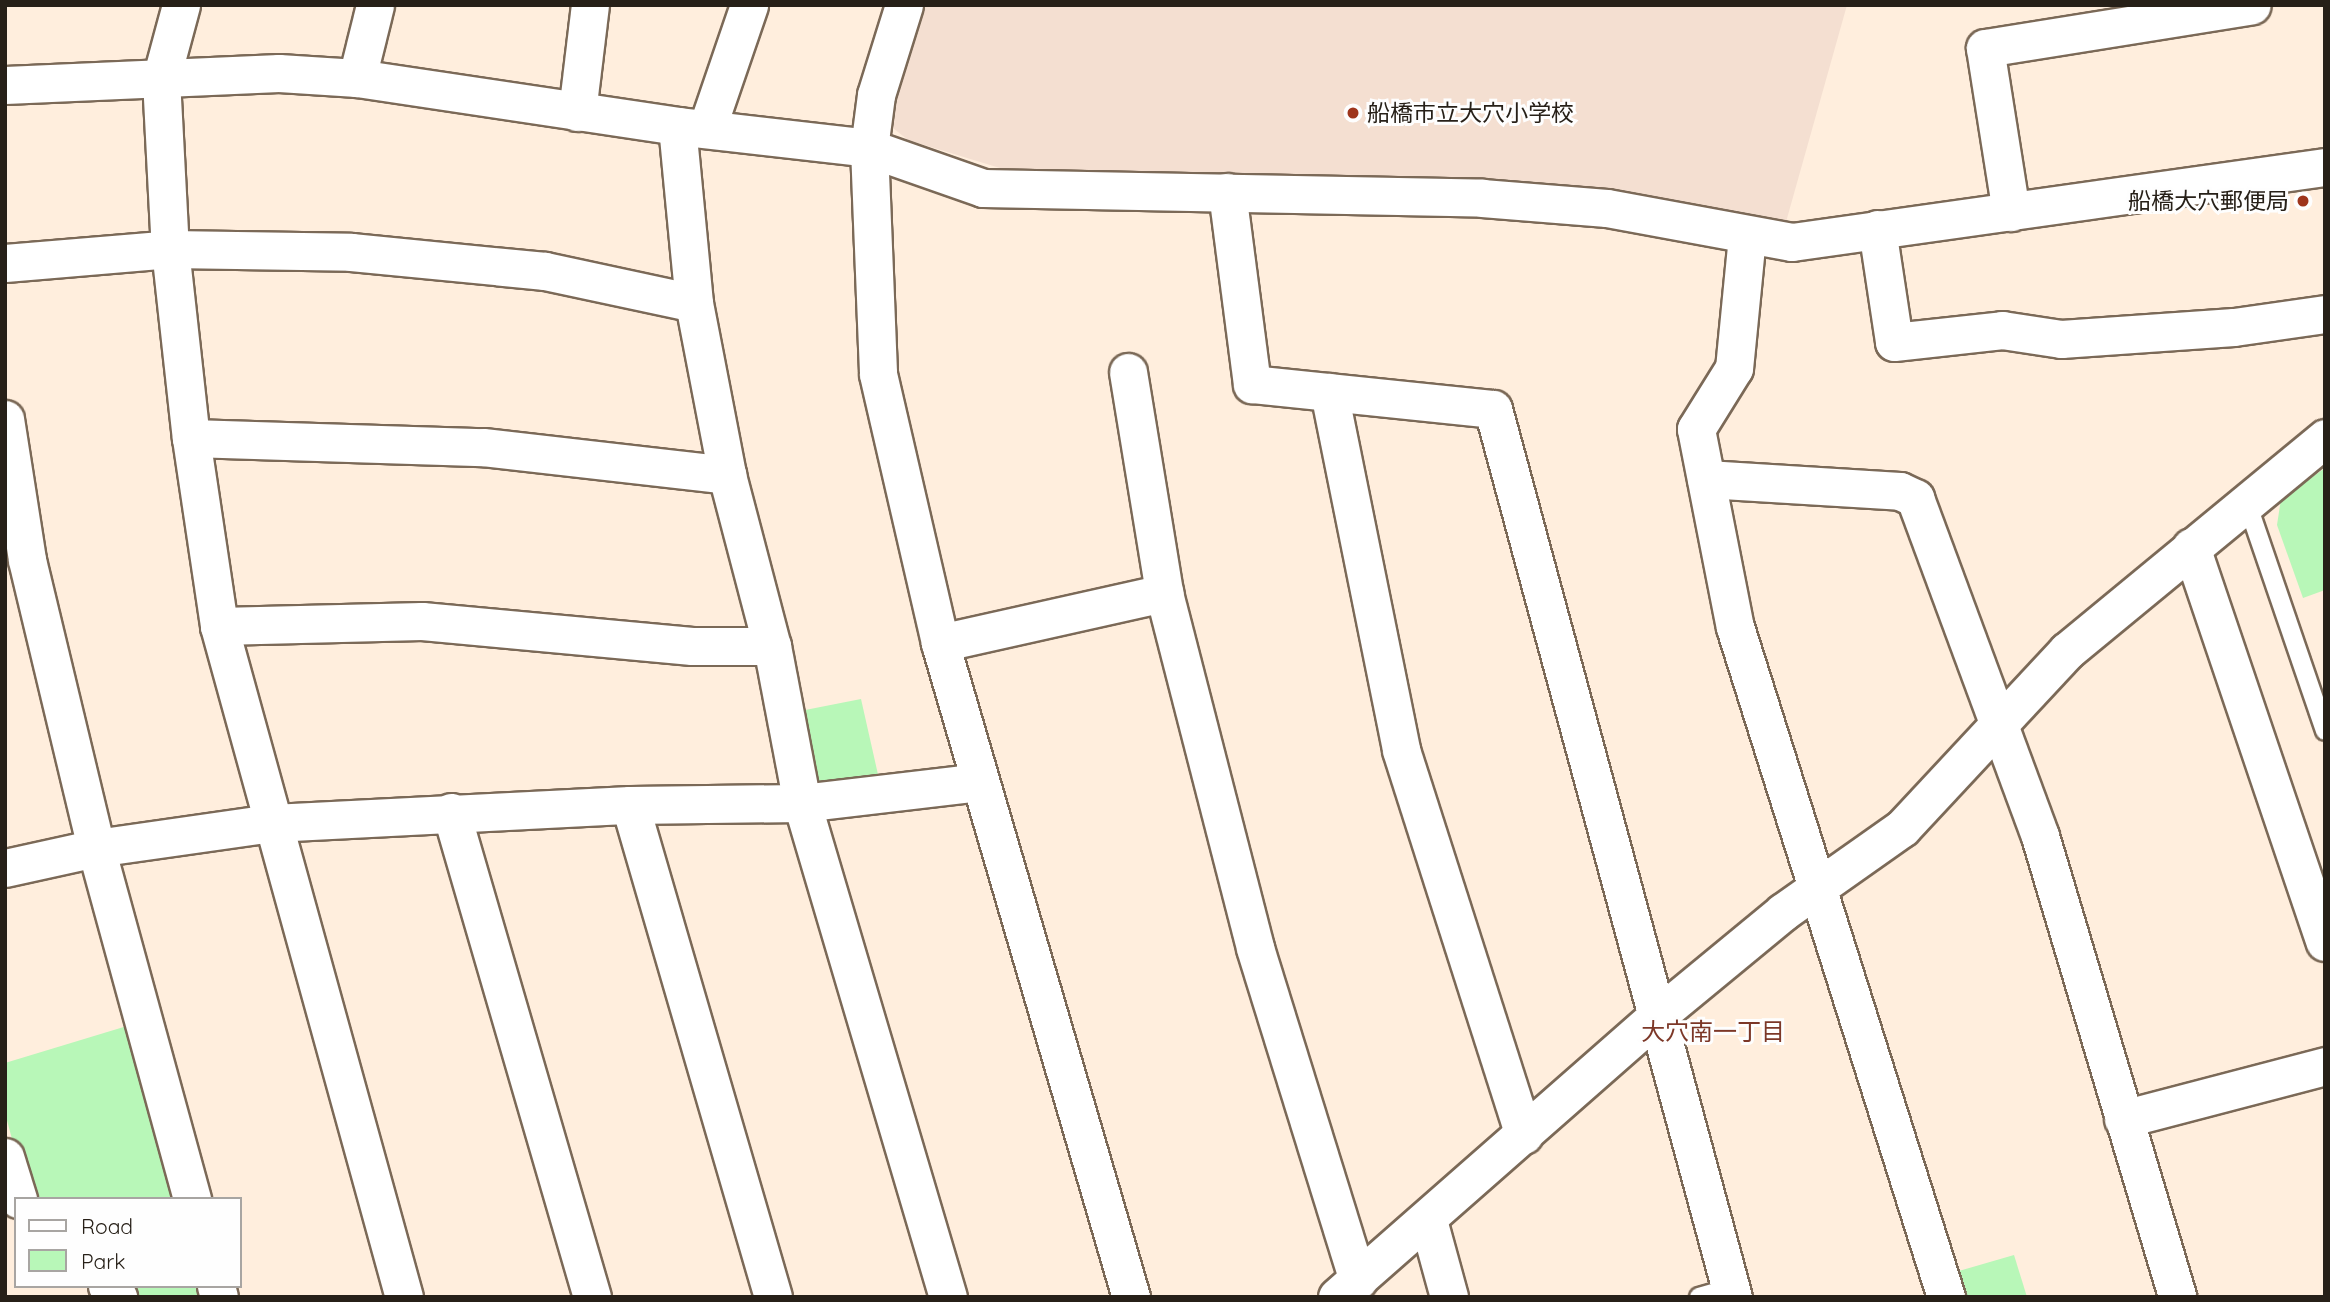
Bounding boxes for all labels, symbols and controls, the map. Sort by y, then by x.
place label: 船橋市立大穴小学校 [1367,99,1574,127]
marker: 船橋市立大穴小学校 [1345,105,1361,121]
place label: 船橋大穴郵便局 [2128,187,2289,215]
marker: 船橋大穴郵便局 [2295,193,2311,209]
district label: 大穴南一丁目 [1641,1018,1785,1046]
legend [14,1197,242,1288]
text: Road [81,1213,133,1239]
text: Park [81,1248,125,1274]

